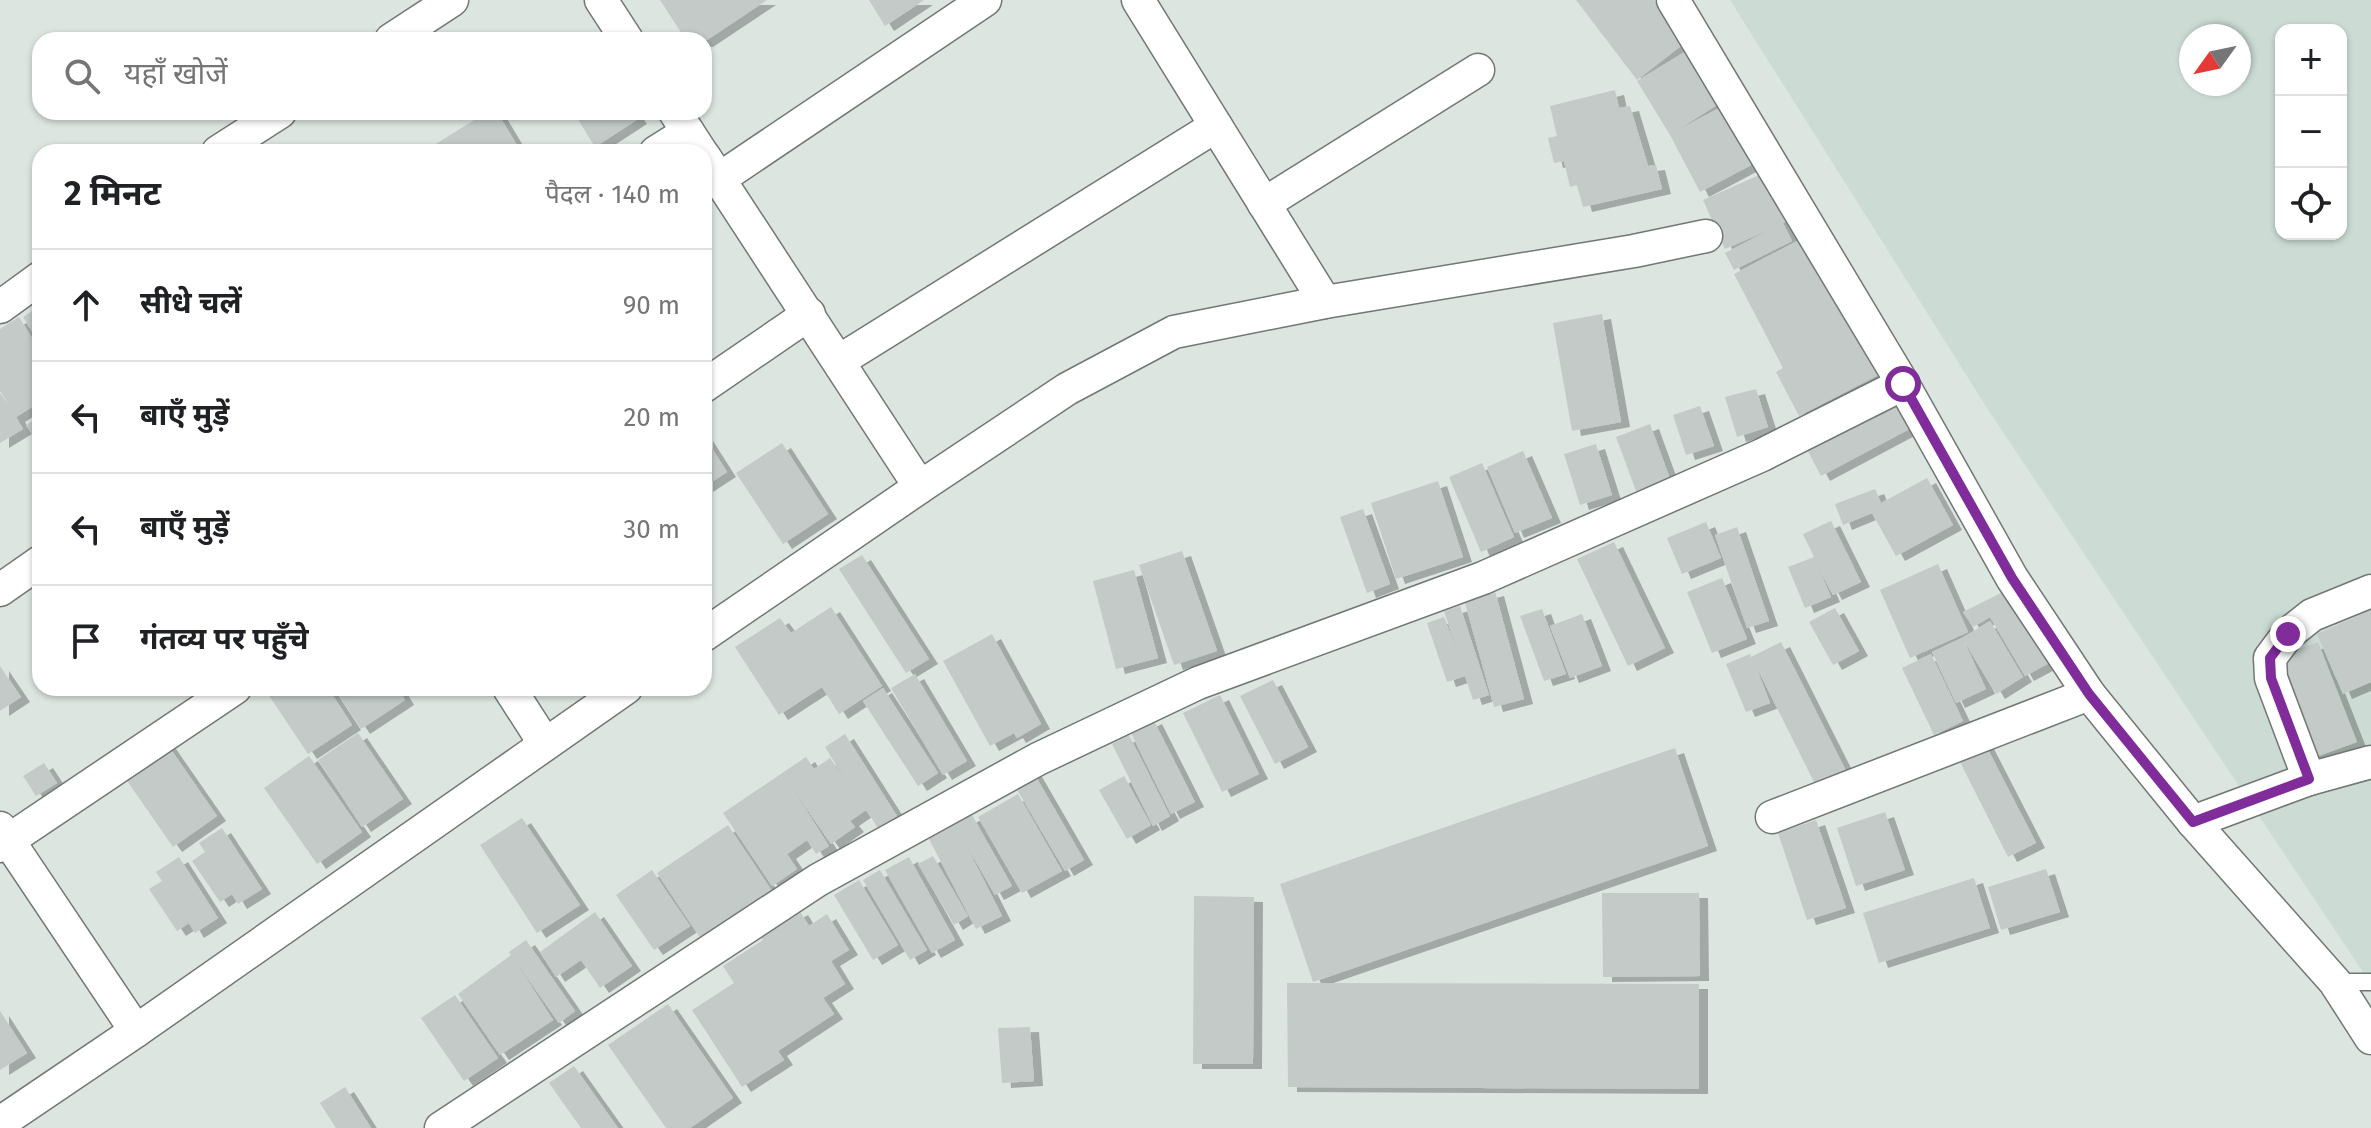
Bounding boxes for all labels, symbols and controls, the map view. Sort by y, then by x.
north arrow [2179,24,2251,96]
map controls [2275,24,2347,240]
button: + [2275,24,2347,96]
search box [32,32,712,120]
icon: search [60,54,104,98]
text: यहाँ खोजें [124,56,228,92]
button: − [2275,96,2347,168]
button: locate [2275,168,2347,240]
text: 2 मिनट [64,173,161,214]
text: पैदल · 140 m [545,179,680,210]
icon: ahead [64,283,108,327]
text: सीधे चलें [140,285,242,321]
text: 90 m [623,290,680,321]
route start [1885,366,1921,402]
icon: left [64,395,108,439]
text: बाएँ मुड़ें [140,397,229,433]
text: 20 m [623,402,680,433]
icon: left [64,507,108,551]
text: बाएँ मुड़ें [140,509,229,545]
text: 30 m [623,514,680,545]
route end [2270,616,2306,652]
icon: arrive [64,619,108,663]
text: गंतव्य पर पहुँचे [140,621,308,657]

